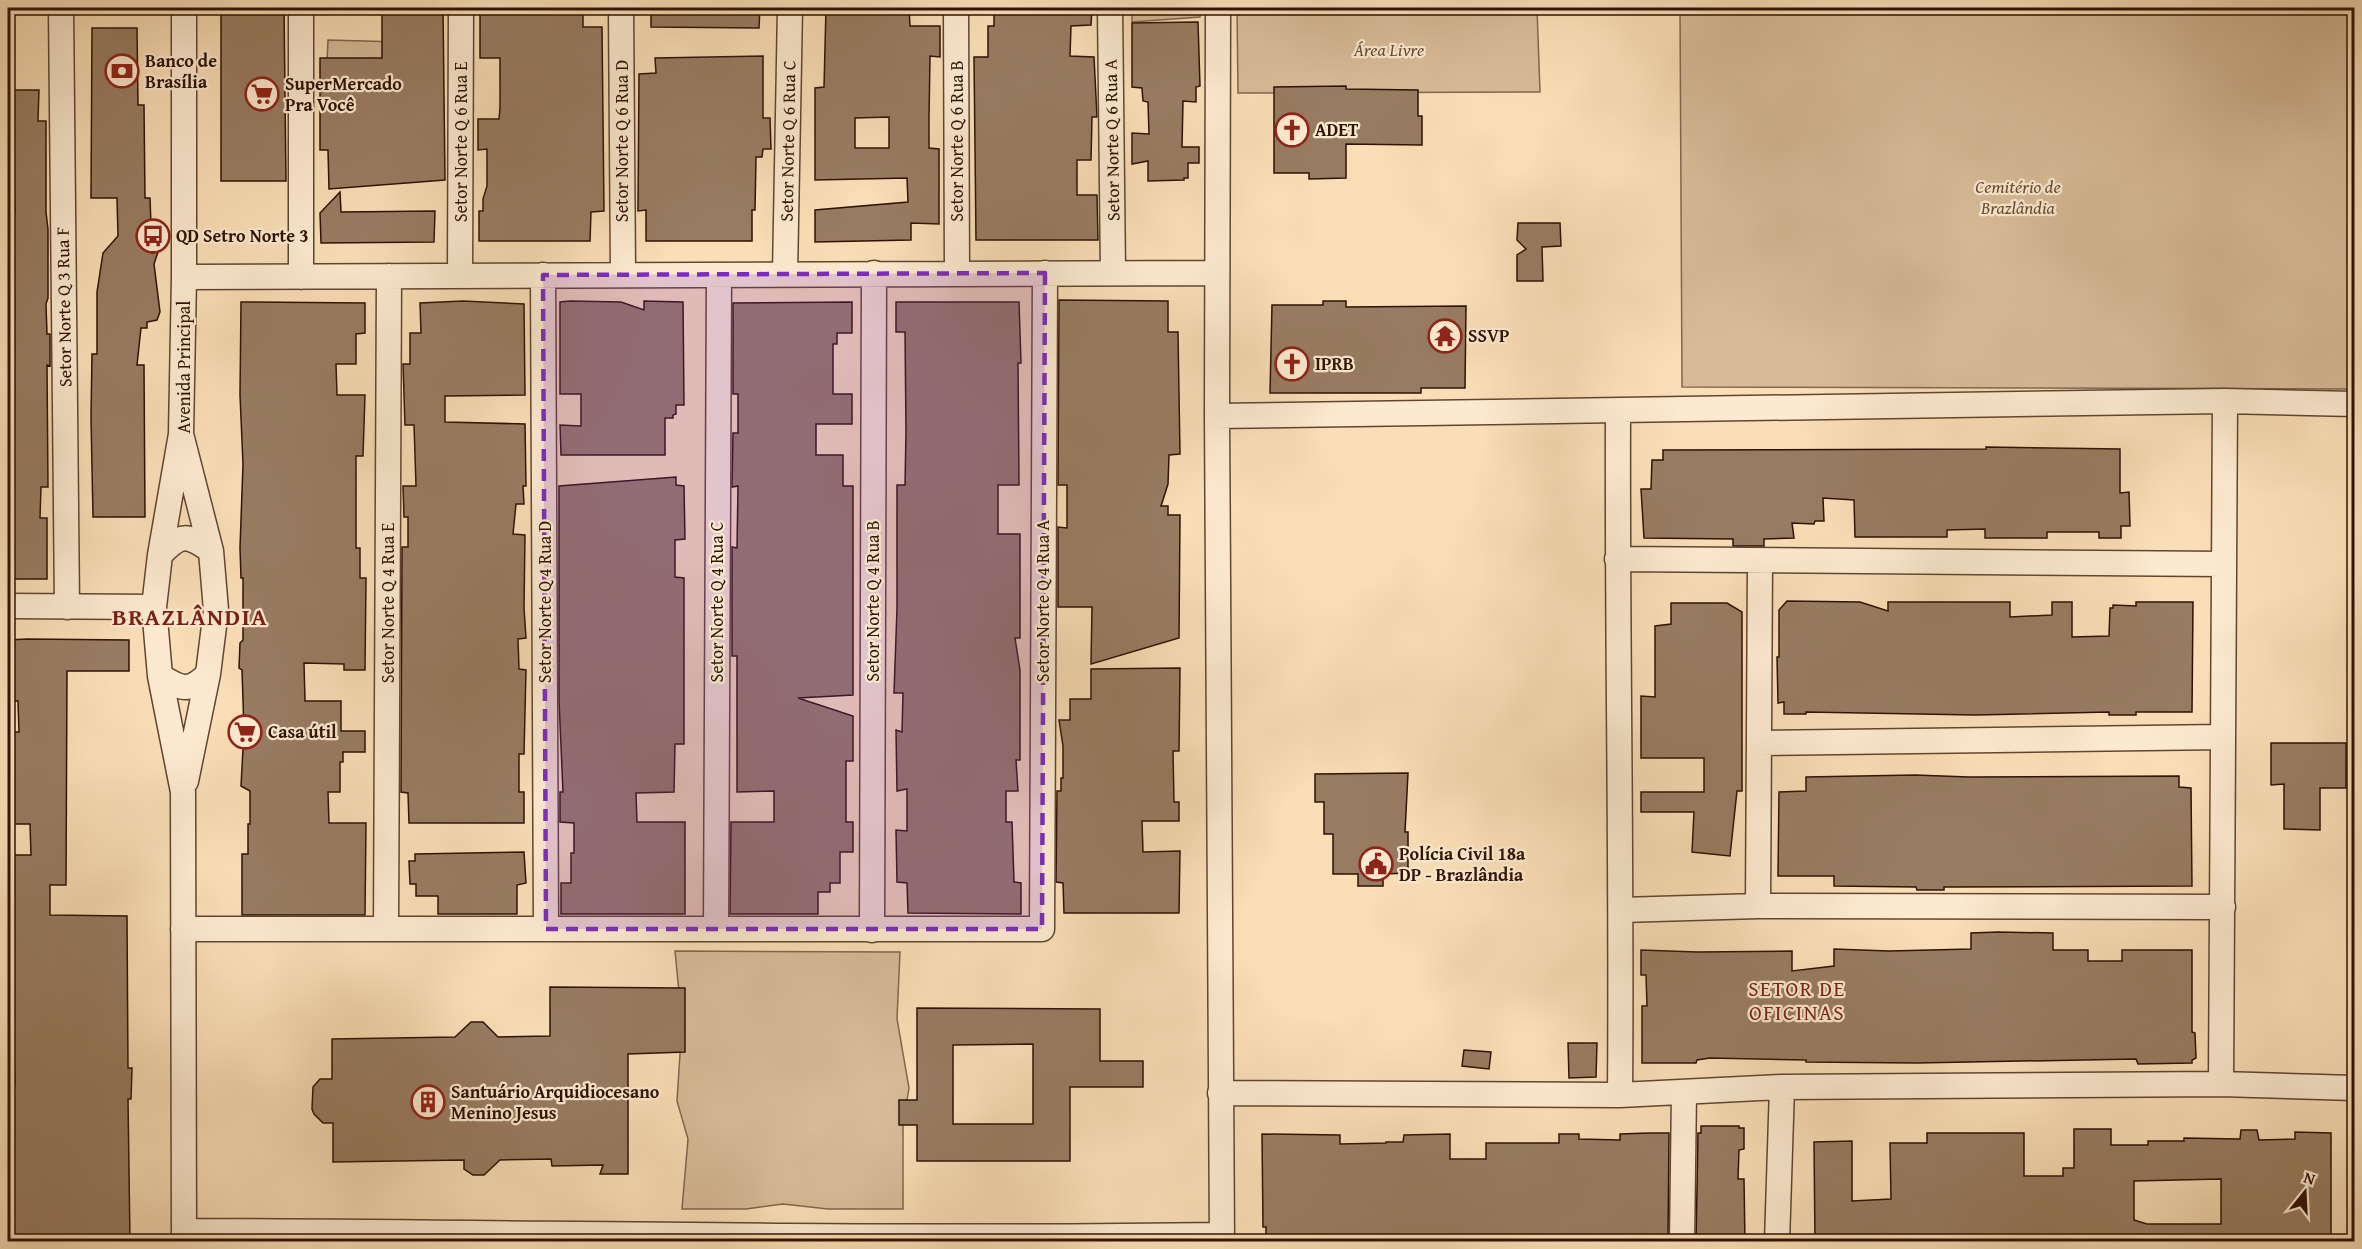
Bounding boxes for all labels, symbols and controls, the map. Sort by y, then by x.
park label: Área Livre [1353,36,1424,63]
place label: Banco de Brasília [145,47,217,95]
bank icon: Banco de Brasília [104,53,140,89]
street label: Setor Norte Q 6 Rua A [1097,59,1126,221]
street label: Setor Norte Q 6 Rua D [608,60,635,222]
street label: Setor Norte Q 6 Rua C [773,60,802,222]
street label: Setor Norte Q 6 Rua B [943,60,970,222]
street label: Setor Norte Q 6 Rua E [447,62,474,222]
place label: SuperMercado Pra Você [285,70,402,118]
supermarket icon: SuperMercado Pra Você [244,76,280,112]
church icon: ADET [1274,112,1310,148]
place label: ADET [1315,116,1359,143]
park label: Cemitério de Brazlândia [1975,173,2061,221]
bus stop icon: QD Setro Norte 3 [135,218,171,254]
place label: QD Setro Norte 3 [176,222,309,249]
street label: Setor Norte Q 3 Rua F [49,226,78,387]
street label: Avenida Principal [170,301,197,433]
temple icon: SSVP [1427,318,1463,354]
place label: SSVP [1468,322,1509,349]
church icon: IPRB [1274,346,1310,382]
place label: IPRB [1315,350,1354,377]
street label: Setor Norte Q 4 Rua B [859,520,886,682]
street label: Setor Norte Q 4 Rua A [1029,520,1056,682]
street label: Setor Norte Q 4 Rua D [531,521,558,683]
street label: Setor Norte Q 4 Rua C [703,521,730,683]
street label: Setor Norte Q 4 Rua E [374,523,401,683]
district label: BRAZLÂNDIA [112,599,268,634]
supermarket icon: Casa útil [227,714,263,750]
place label: Casa útil [268,718,337,745]
place label: Polícia Civil 18a DP - Brazlândia [1399,840,1526,888]
public building icon: Polícia Civil 18a DP - Brazlândia [1358,846,1394,882]
district label: SETOR DE OFICINAS [1748,973,1846,1028]
place label: Santuário Arquidiocesano Menino Jesus [451,1078,660,1126]
building icon: Santuário Arquidiocesano Menino Jesus [410,1084,446,1120]
north arrow [2275,1162,2335,1222]
text: N [2301,1165,2319,1191]

